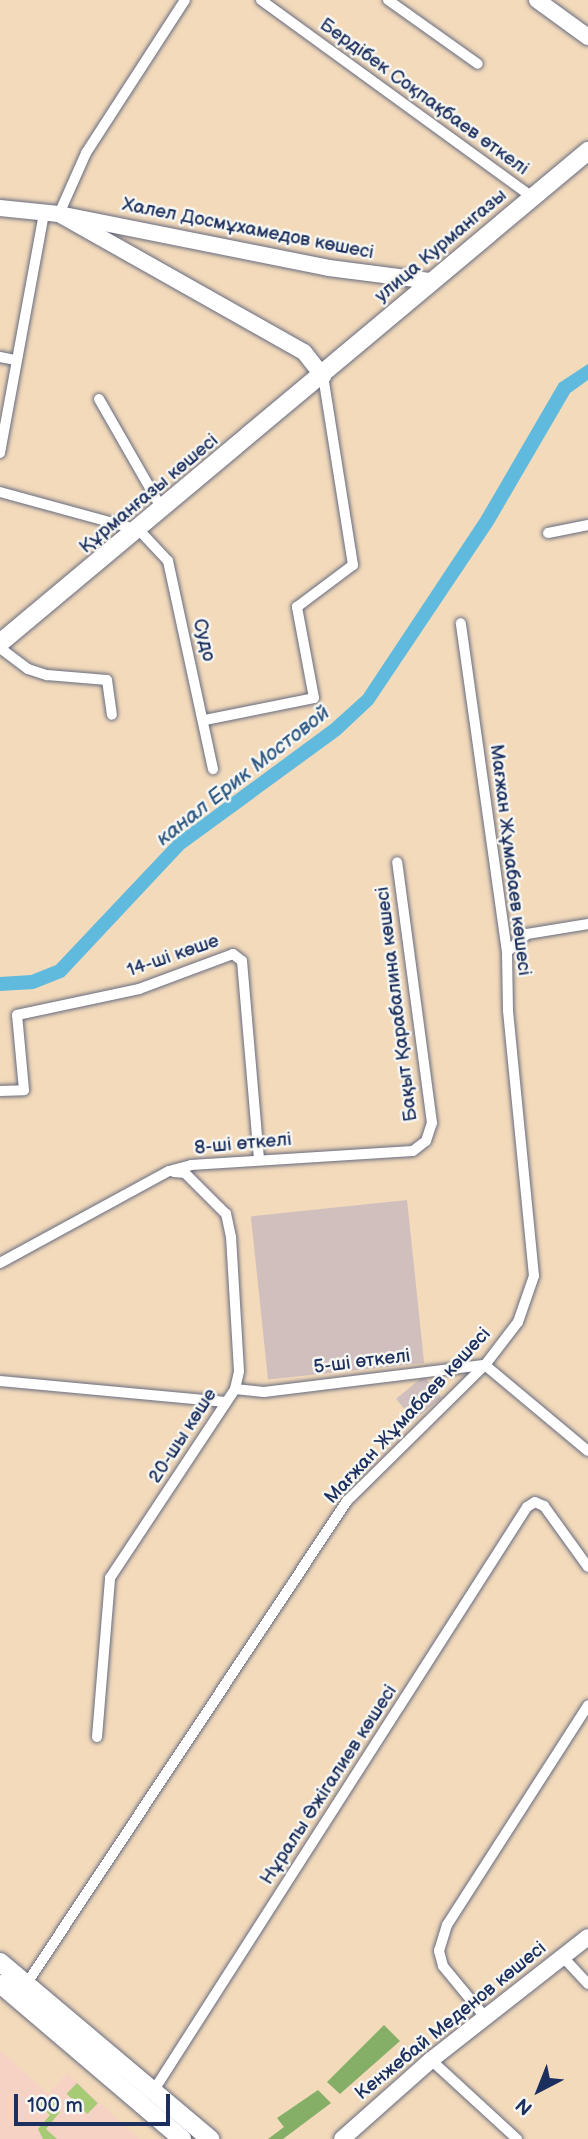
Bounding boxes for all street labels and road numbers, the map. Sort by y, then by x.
street label: Бердібек Соқпақбаев өткелі [315,13,533,181]
street label: улица Курмангазы [371,184,511,308]
street label: Халел Досмұхамедов көшесі [120,193,376,265]
street label: Құрманғазы көшесі [75,429,223,559]
street label: Судо [188,616,220,664]
street label: Мағжан Жұмабаев көшесі [484,743,536,977]
street label: Бақыт Қарабалина көшесі [371,885,423,1123]
street label: 14-ші көше [124,930,222,982]
street label: 8-ші өткелі [193,1128,293,1160]
street label: Мағжан Жұмабаев көшесі [320,1323,496,1509]
street label: 5-ші өткелі [312,1345,412,1379]
street label: 20-шы көше [144,1384,222,1488]
street label: Нұралы Әжiгалиев көшесi [256,1681,402,1889]
street label: Кенжебай Меденов көшесі [351,1937,551,2105]

